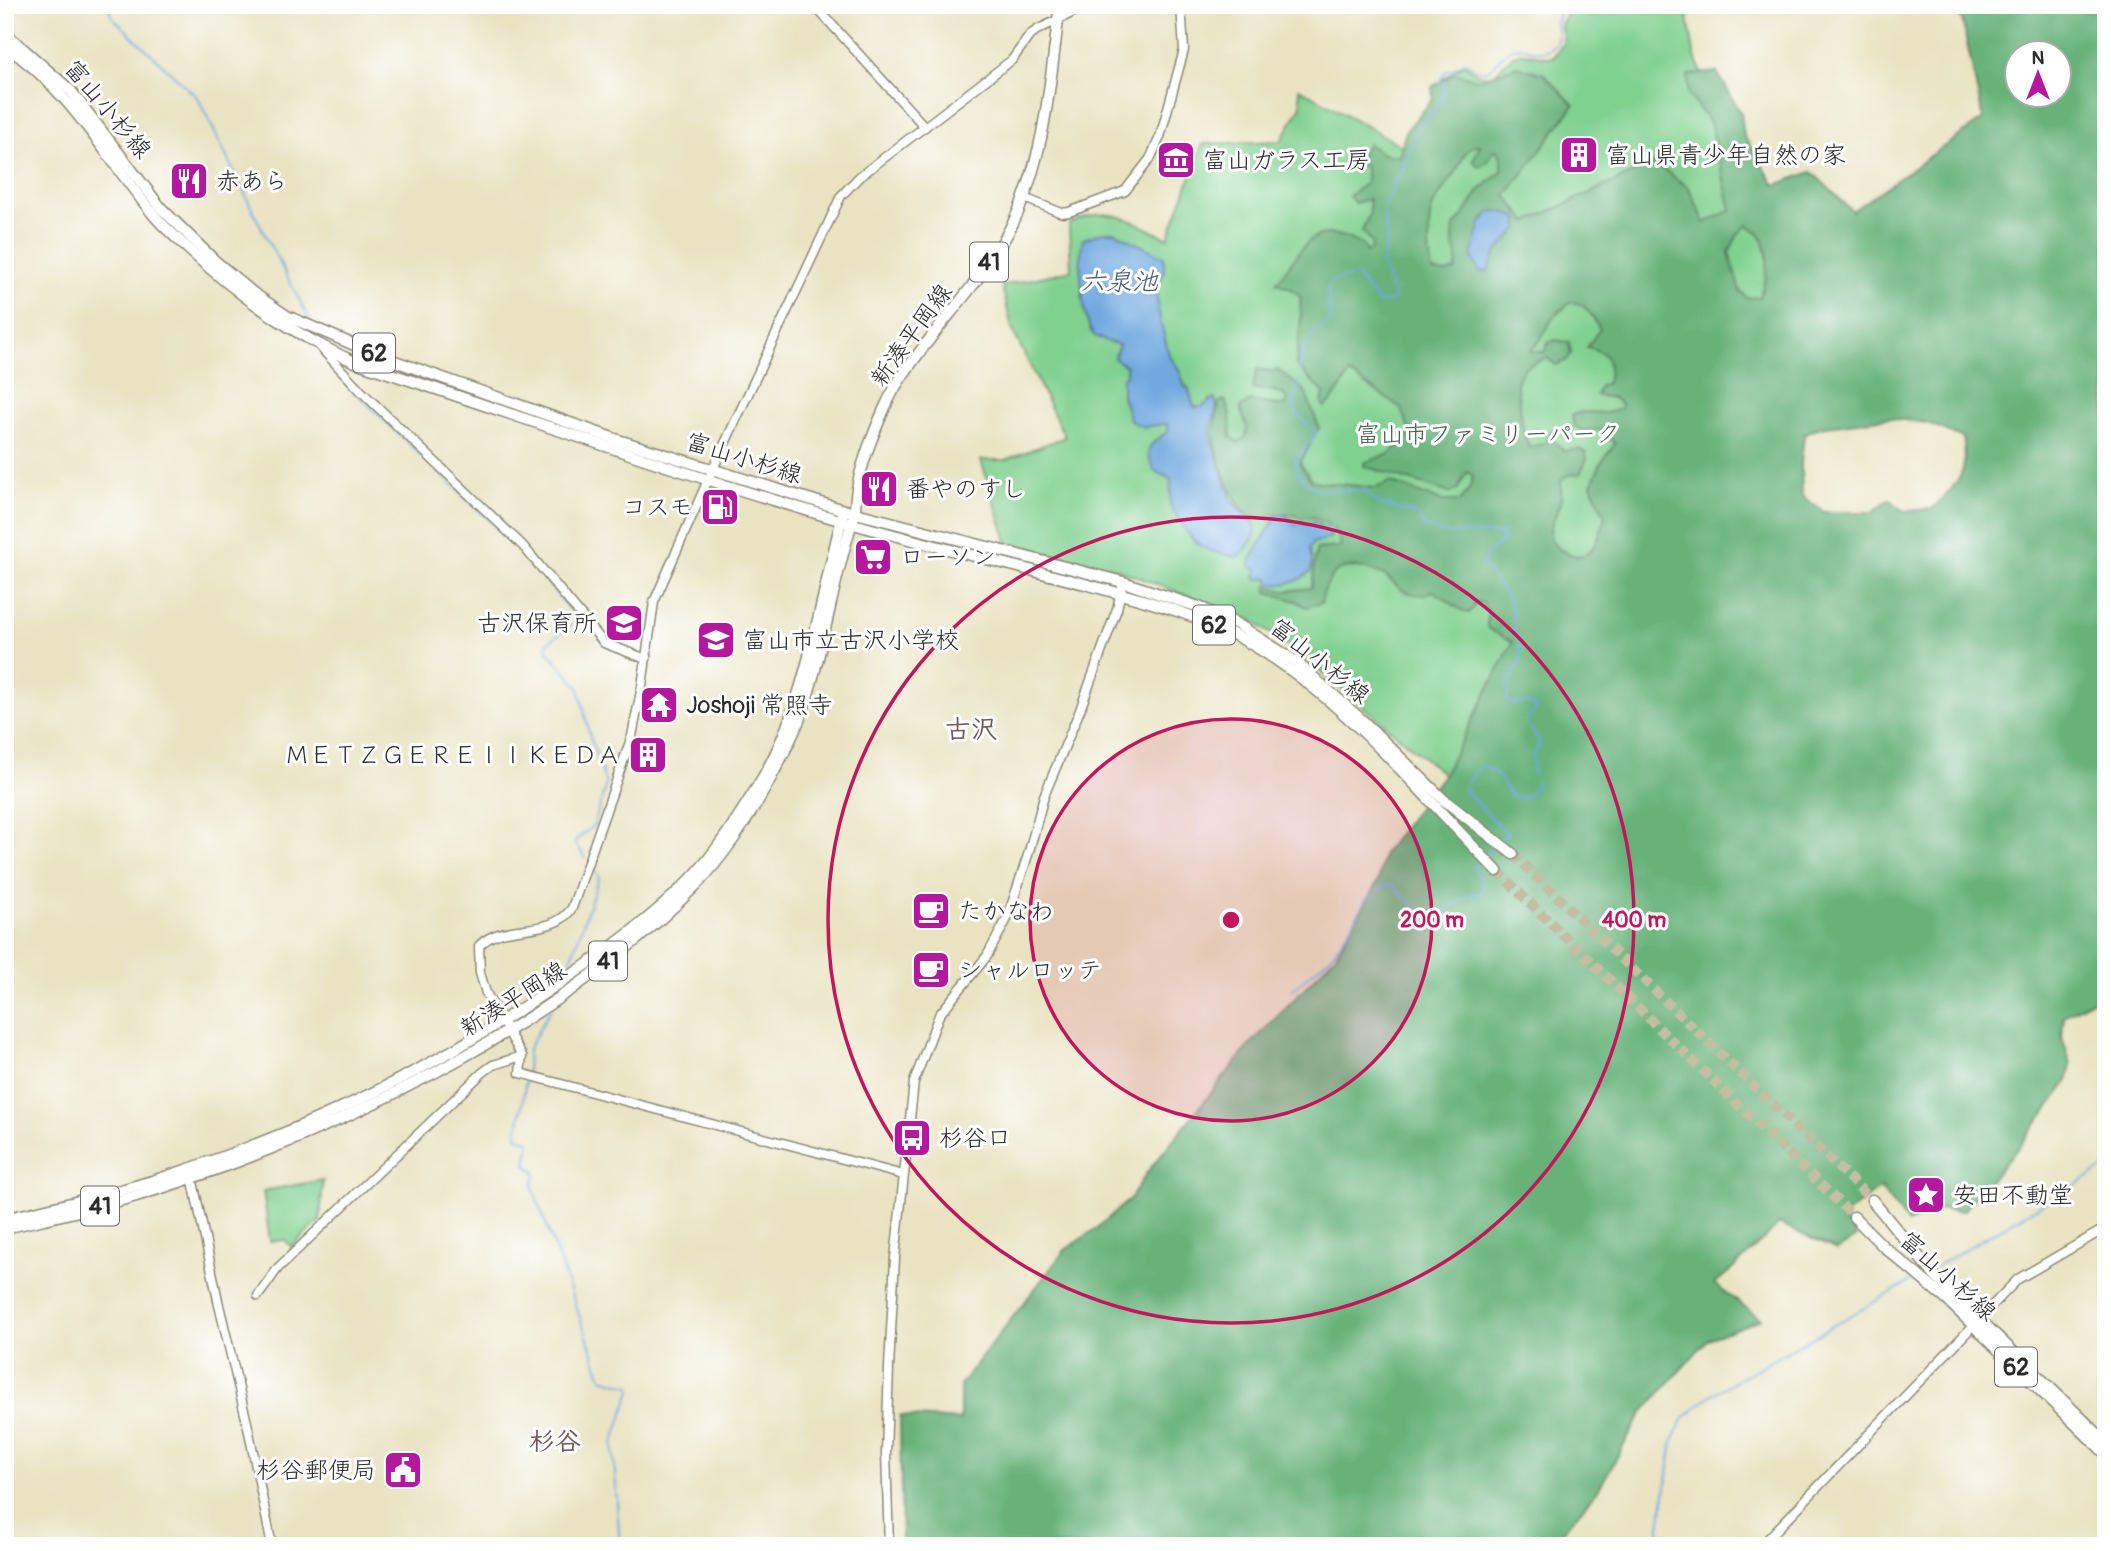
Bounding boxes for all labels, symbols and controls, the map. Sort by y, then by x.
north arrow [2002,38,2072,108]
text: N [2032,46,2045,70]
street label: 富山小杉線 [58,54,157,165]
building icon: 富山県青少年自然の家 [1558,134,1600,176]
museum icon: 富山ガラス工房 [1155,139,1197,181]
place label: 富山県青少年自然の家 [1606,141,1846,170]
place label: 富山ガラス工房 [1203,146,1370,175]
restaurant icon: 赤あら [168,160,210,202]
place label: 赤あら [216,167,288,196]
road number: 41 [970,243,1008,282]
water label: 六泉池 [1080,266,1159,298]
street label: 新湊平岡線 [864,278,958,392]
road number: 62 [353,334,395,372]
park label: 富山市ファミリーパーク [1356,420,1620,449]
street label: 富山小杉線 [682,427,805,490]
restaurant icon: 番やのすし [858,468,900,510]
place label: 番やのすし [906,475,1026,504]
fuel station icon: コスモ [699,486,741,528]
place label: コスモ [622,493,693,522]
supermarket icon: ローソン [852,536,894,578]
place label: ローソン [900,543,996,572]
school or university icon: 古沢保育所 [603,602,645,644]
road number: 62 [1193,606,1235,645]
place label: 古沢保育所 [477,609,597,638]
street label: 富山小杉線 [1264,612,1375,710]
school or university icon: 富山市立古沢小学校 [695,619,737,661]
place label: 富山市立古沢小学校 [743,626,959,655]
temple icon: Joshoji 常照寺 [638,684,680,726]
place label: Joshoji 常照寺 [686,691,832,720]
district label: 古沢 [945,714,997,746]
building icon: ＭＥＴＺＧＥＲＥＩＩＫＥＤＡ [627,734,669,776]
place label: ＭＥＴＺＧＥＲＥＩＩＫＥＤＡ [285,741,621,770]
cafe icon: たかなわ [910,890,952,932]
place label: たかなわ [958,897,1054,926]
text: 200 m [1400,907,1464,934]
text: 400 m [1602,907,1666,934]
centre of rings [1219,908,1243,932]
road number: 41 [589,942,627,980]
cafe icon: シャルロッテ [910,949,952,991]
street label: 新湊平岡線 [455,955,572,1044]
place label: シャルロッテ [958,956,1102,985]
bus stop icon: 杉谷口 [891,1117,933,1159]
place label: 杉谷口 [939,1124,1011,1153]
place icon: 安田不動堂 [1905,1174,1947,1216]
place label: 安田不動堂 [1953,1181,2073,1210]
road number: 41 [81,1186,119,1226]
street label: 富山小杉線 [1893,1225,2002,1327]
road number: 62 [1995,1348,2037,1386]
district label: 杉谷 [529,1426,581,1458]
public building icon: 杉谷郵便局 [382,1449,424,1491]
place label: 杉谷郵便局 [256,1456,376,1485]

